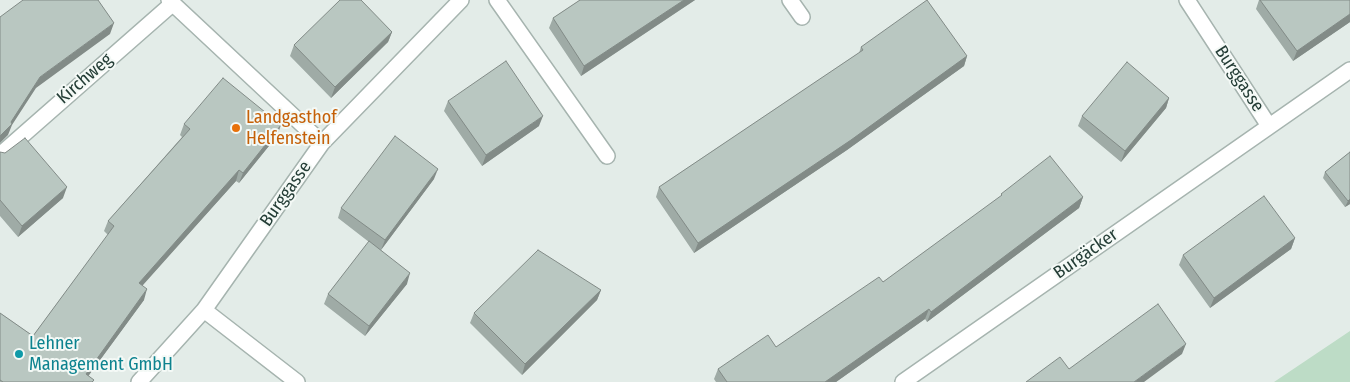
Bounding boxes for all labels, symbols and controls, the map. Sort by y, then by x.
street label: Burggasse [1210,42,1268,116]
street label: Kirchweg [53,49,117,109]
place label: Landgasthof Helfenstein [246,107,337,150]
marker: Landgasthof Helfenstein [230,122,242,134]
street label: Burggasse [256,157,316,231]
street label: Burgäcker [1050,224,1122,284]
place label: Lehner Management GmbH [29,333,173,376]
marker: Lehner Management GmbH [13,348,25,360]

